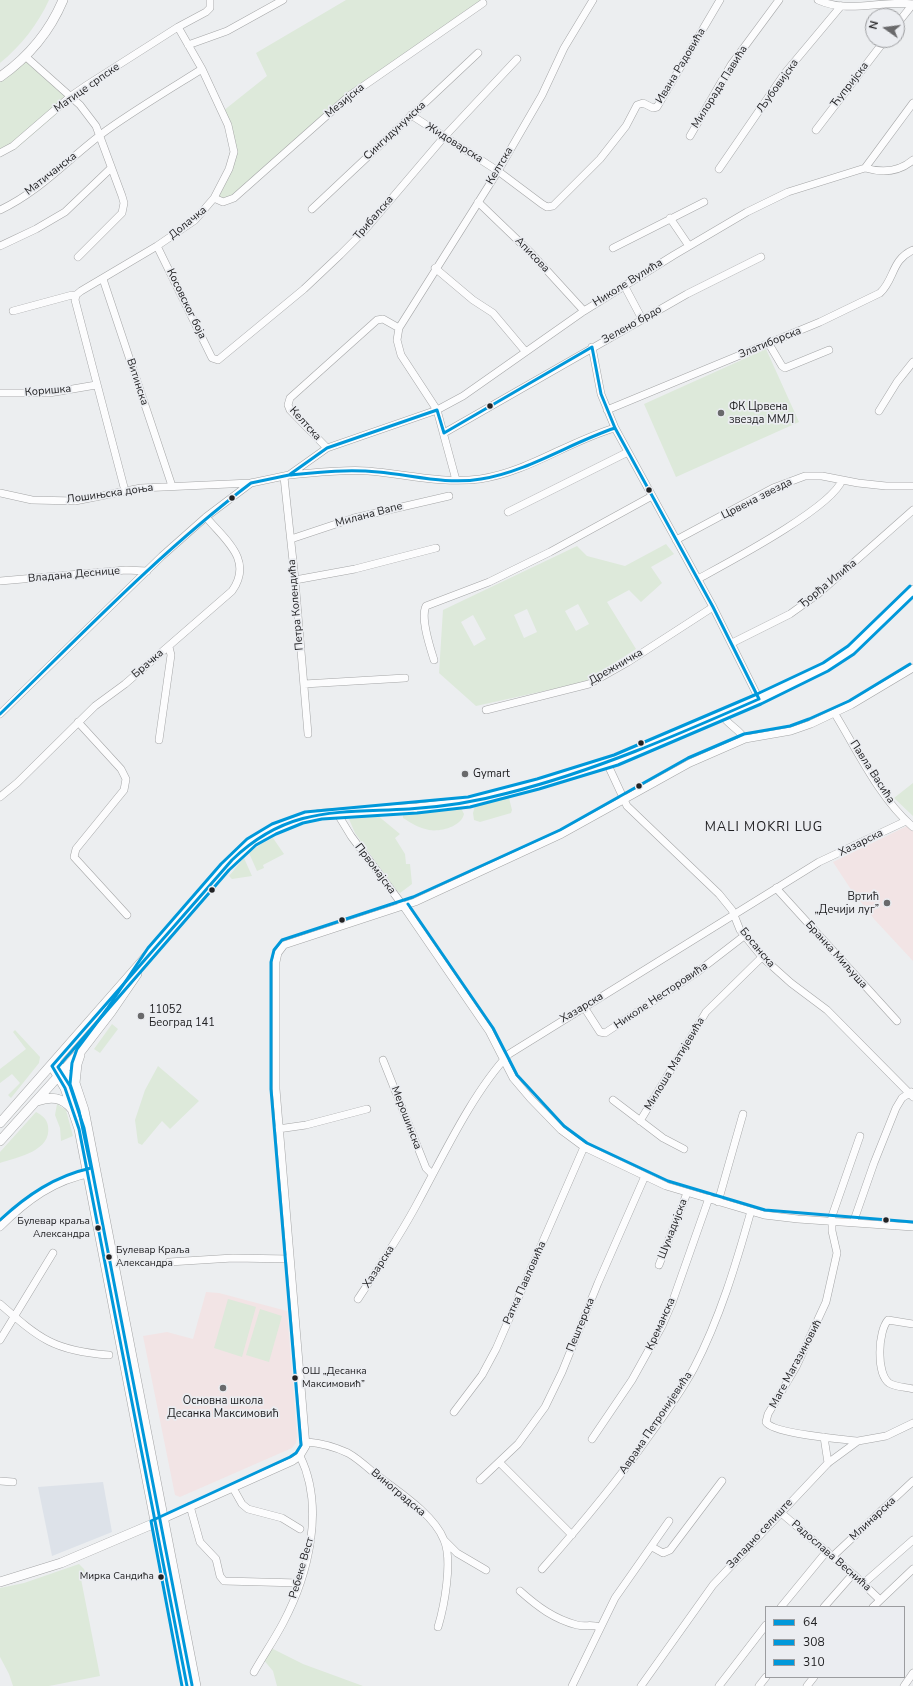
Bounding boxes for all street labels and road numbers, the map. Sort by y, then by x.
street label: Ивана Радовића [653,26,709,106]
street label: Милорада Павића [689,43,751,131]
street label: Љубовијска [754,57,802,115]
street label: Матице српске [52,60,122,116]
street label: Ћупријска [828,60,872,110]
street label: Мезијска [323,81,367,121]
street label: Сингидунумска [361,99,429,163]
street label: Жидоварска [423,120,485,166]
street label: Келтска [484,145,516,187]
street label: Матичанска [23,150,79,198]
street label: Трибалска [351,193,397,243]
street label: Долачка [166,204,210,242]
street label: Аписова [512,235,552,275]
street label: Николе Вулића [591,256,665,310]
street label: Косовског боја [163,267,209,341]
street label: Зелено брдо [600,303,664,347]
street label: Златиборска [737,324,803,362]
street label: Витинска [123,357,151,407]
street label: Коришка [24,382,72,400]
street label: Келтска [286,404,324,444]
street label: Црвена звезда [719,475,795,523]
street label: Лошињска доња [66,481,154,507]
street label: Милана Вапе [334,500,404,530]
street label: Ђорђа Илића [797,557,859,611]
street label: Петра Колендића [285,559,307,651]
street label: Владана Деснице [27,564,121,586]
street label: Дрежничка [587,646,645,688]
street label: Брачка [130,647,166,681]
street label: Павла Васића [847,738,897,806]
street label: Хазарска [837,827,885,859]
street label: Првомајска [352,841,398,897]
street label: Бранка Миљуша [802,919,870,991]
street label: Босанска [737,925,777,971]
street label: Николе Несторовића [612,960,710,1032]
street label: Хазарска [558,990,606,1026]
street label: Милоша Матијевића [642,1015,708,1113]
street label: Мерошинска [388,1084,424,1152]
street label: Шумадијска [656,1197,690,1261]
street label: Ратка Павловића [501,1239,549,1327]
street label: Хазарска [360,1243,398,1291]
street label: Пештерска [564,1296,598,1354]
street label: Креманска [644,1296,678,1352]
street label: Маге Магазиновић [767,1317,825,1411]
street label: Аврама Петронијевића [617,1369,695,1477]
street label: Виноградска [368,1466,428,1520]
street label: Млинарска [847,1494,899,1544]
street label: Западно селиште [724,1496,796,1572]
street label: Радослава Веснића [788,1518,874,1594]
street label: Ребеке Вест [287,1536,317,1600]

